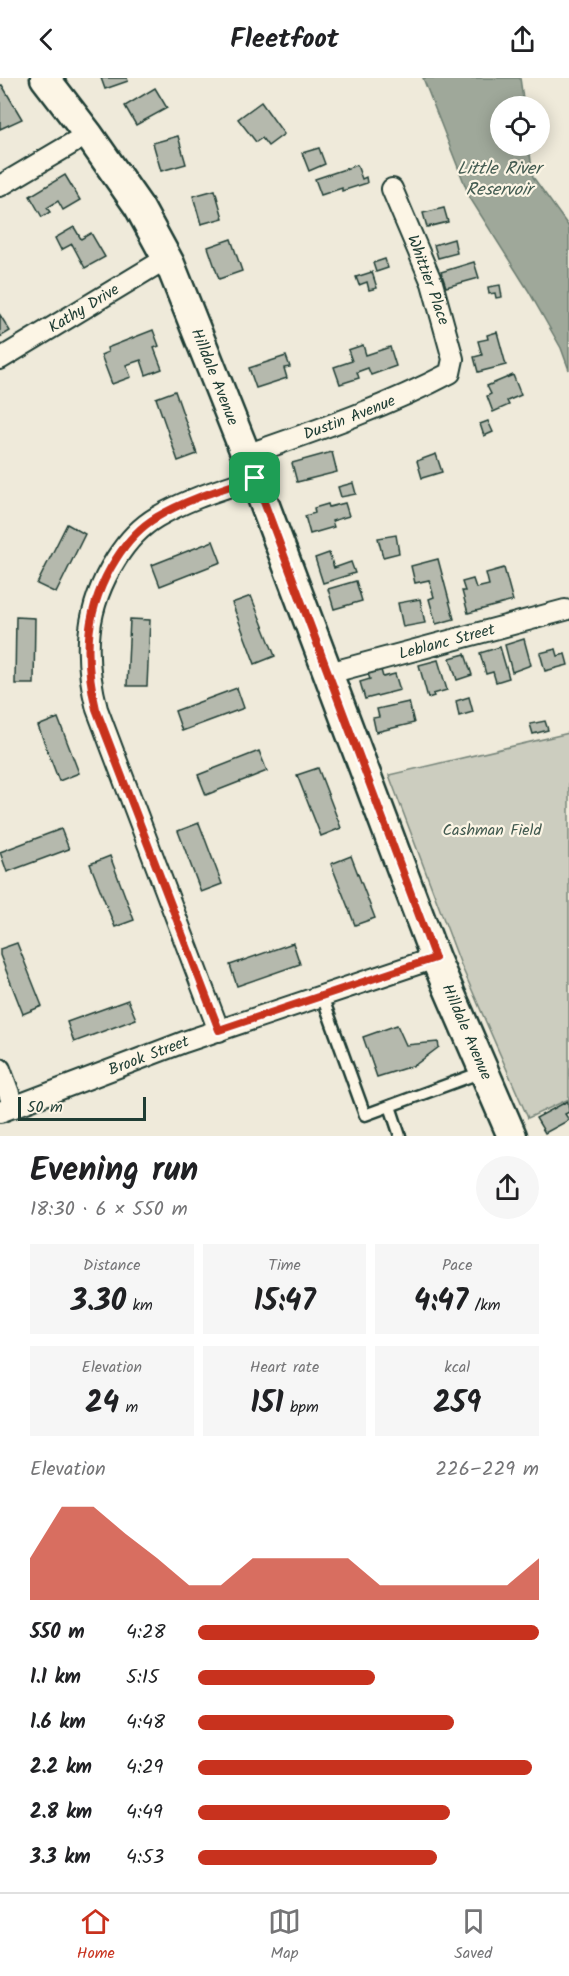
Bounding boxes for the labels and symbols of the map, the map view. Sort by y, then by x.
water label: Little River Reservoir [457,155,545,205]
street label: Whittier Place [400,231,456,329]
street label: Kathy Drive [44,277,124,339]
street label: Hilldale Avenue [184,325,245,429]
street label: Dustin Avenue [300,388,399,446]
pin [229,452,280,503]
street label: Leblanc Street [396,617,498,666]
park label: Cashman Field [443,818,542,843]
street label: Hilldale Avenue [435,980,499,1084]
street label: Brook Street [105,1028,193,1082]
scale bar [18,1094,146,1122]

